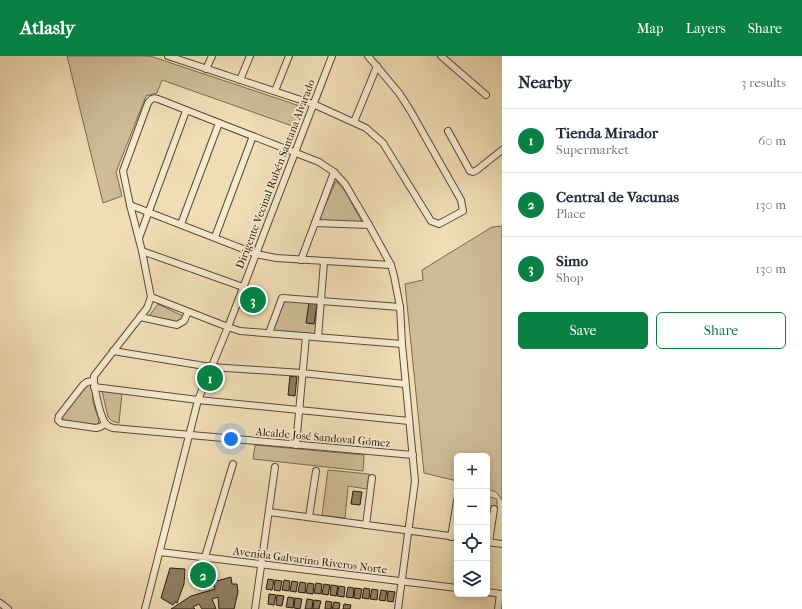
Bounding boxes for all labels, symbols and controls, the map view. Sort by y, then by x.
text: Atlasly [20,17,75,39]
text: Map [637,20,664,37]
text: Layers [686,20,726,37]
text: Share [748,20,782,37]
text: Nearby [518,72,572,92]
text: 3 results [741,75,786,90]
street label: Dirigente Vecinal Rubén Santana Alvarado [233,77,318,271]
text: Tienda Mirador [556,124,658,142]
text: 1 [529,133,533,148]
text: 60 m [758,133,786,148]
text: Supermarket [556,142,629,157]
text: Central de Vacunas [556,188,679,206]
text: 2 [528,197,534,212]
text: 130 m [755,197,786,212]
text: Place [556,206,586,221]
text: Simo [556,252,588,270]
text: 3 [528,261,534,276]
text: 130 m [755,261,786,276]
text: Shop [556,270,584,285]
pin: 3 [240,285,266,315]
button: Save [518,312,648,349]
button: Share [656,312,786,349]
pin: 1 [197,363,223,393]
street label: Alcalde José Sandoval Gómez [254,425,391,450]
your location [221,429,241,449]
map controls [454,453,490,597]
button: + [454,453,490,489]
button: − [454,489,490,525]
button: locate [454,525,490,561]
street label: Avenida Galvarino Riveros Norte [231,544,388,576]
pin: 2 [190,560,216,590]
button: layers [454,561,490,597]

